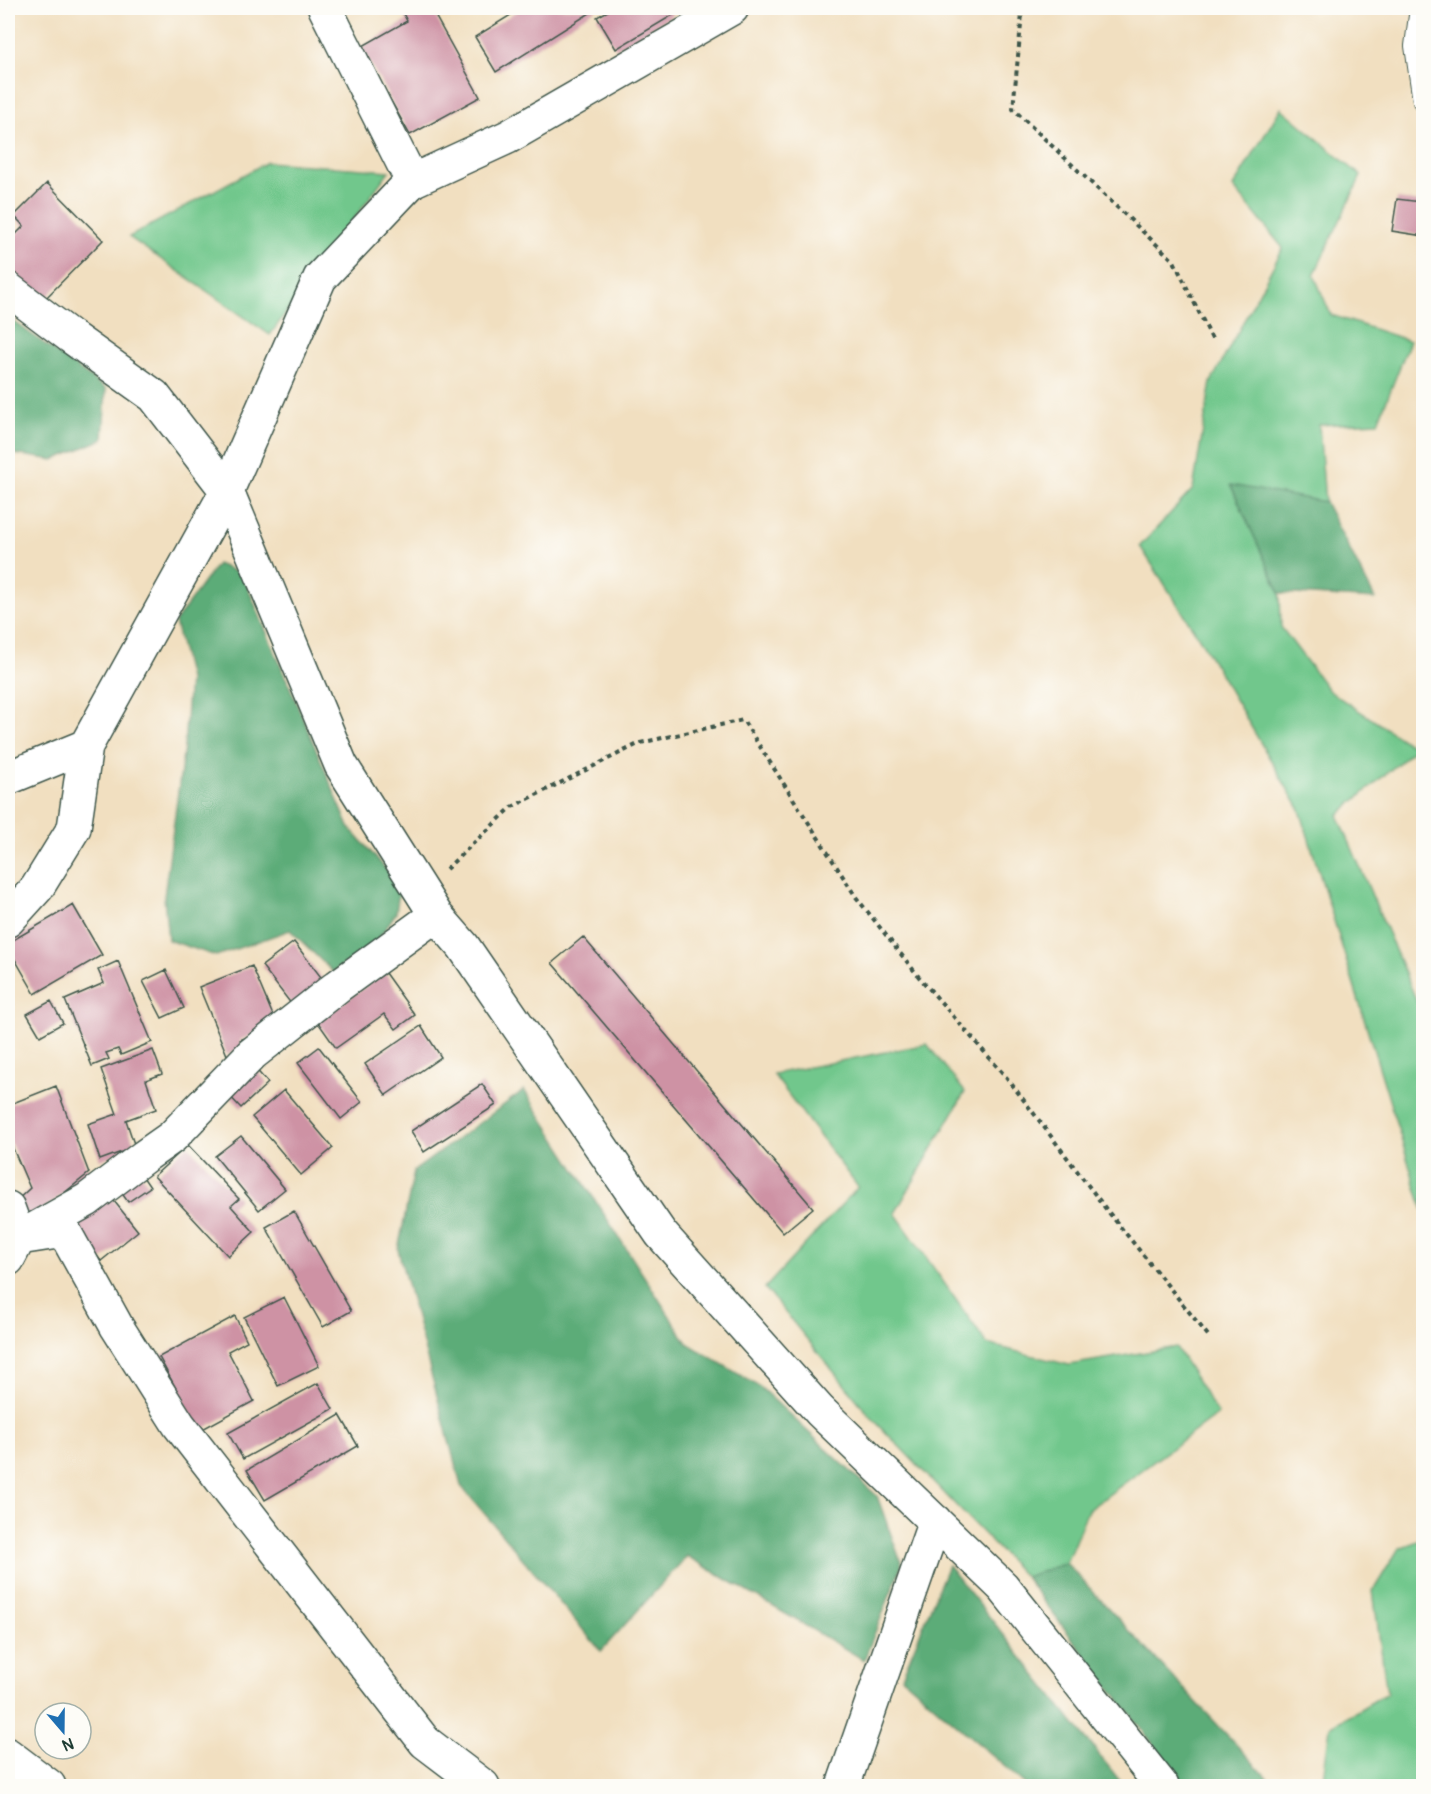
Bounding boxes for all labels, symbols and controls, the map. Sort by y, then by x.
north arrow [33,1701,93,1761]
text: N [59,1733,76,1755]

